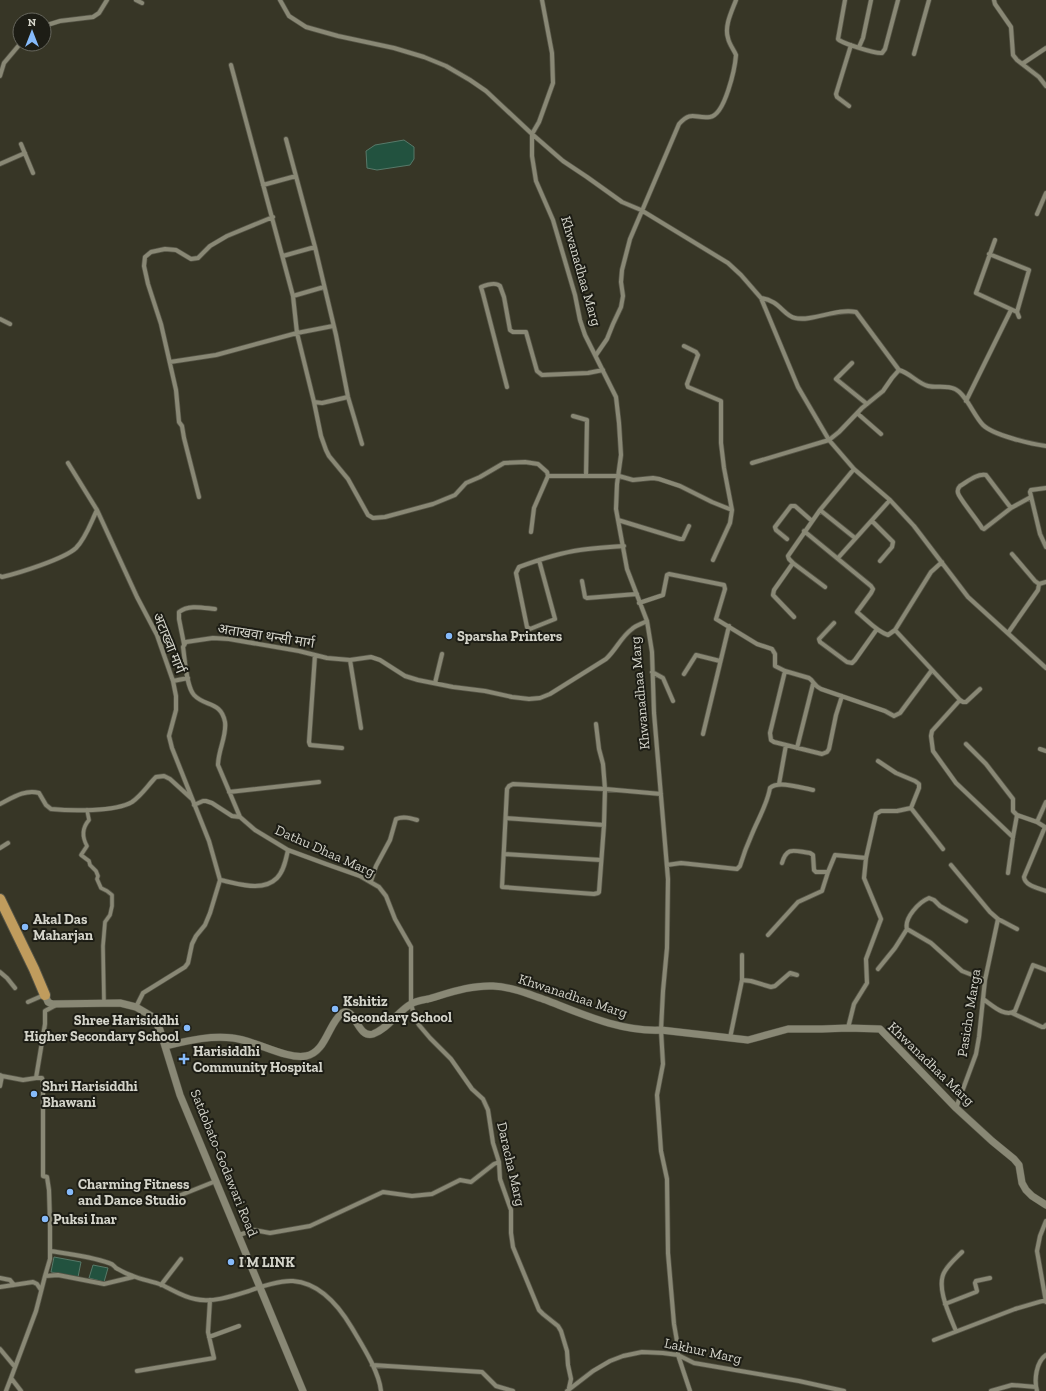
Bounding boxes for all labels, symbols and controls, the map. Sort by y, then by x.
north arrow [12,12,52,52]
text: N [28,16,37,29]
street label: Khwanadhaa Marg [557,214,605,328]
street label: अटाख्वा मार्ग [149,610,189,677]
street label: अताखवा थन्सी मार्ग [216,620,317,652]
place label: Sparsha Printers [457,628,563,645]
marker: Sparsha Printers [444,631,454,641]
street label: Khwanadhaa Marg [627,635,653,750]
street label: Dathu Dhaa Marg [272,821,378,881]
place label: Akal Das Maharjan [33,911,94,944]
marker: Akal Das Maharjan [20,922,30,932]
street label: Pasicho Marga [954,968,984,1058]
street label: Khwanadhaa Marg [516,970,630,1022]
place label: Kshitiz Secondary School [343,993,452,1026]
marker: Kshitiz Secondary School [330,1004,340,1014]
place label: Shree Harisiddhi Higher Secondary School [24,1012,179,1045]
street label: Khwanadhaa Marg [884,1018,978,1110]
marker: Shree Harisiddhi Higher Secondary School [182,1023,192,1033]
place label: Harisiddhi Community Hospital [193,1043,323,1076]
marker: Harisiddhi Community Hospital [178,1053,190,1065]
place label: Shri Harisiddhi Bhawani [42,1078,138,1111]
street label: Satdobato-Godawari Road [187,1087,261,1239]
marker: Shri Harisiddhi Bhawani [29,1089,39,1099]
street label: Daracha Marg [493,1120,529,1208]
place label: Charming Fitness and Dance Studio [78,1176,190,1209]
marker: Charming Fitness and Dance Studio [65,1187,75,1197]
place label: Puksi Inar [53,1211,117,1228]
marker: Puksi Inar [40,1214,50,1224]
place label: I M LINK [239,1254,295,1271]
marker: I M LINK [226,1257,236,1267]
street label: Lakhur Marg [663,1335,744,1368]

